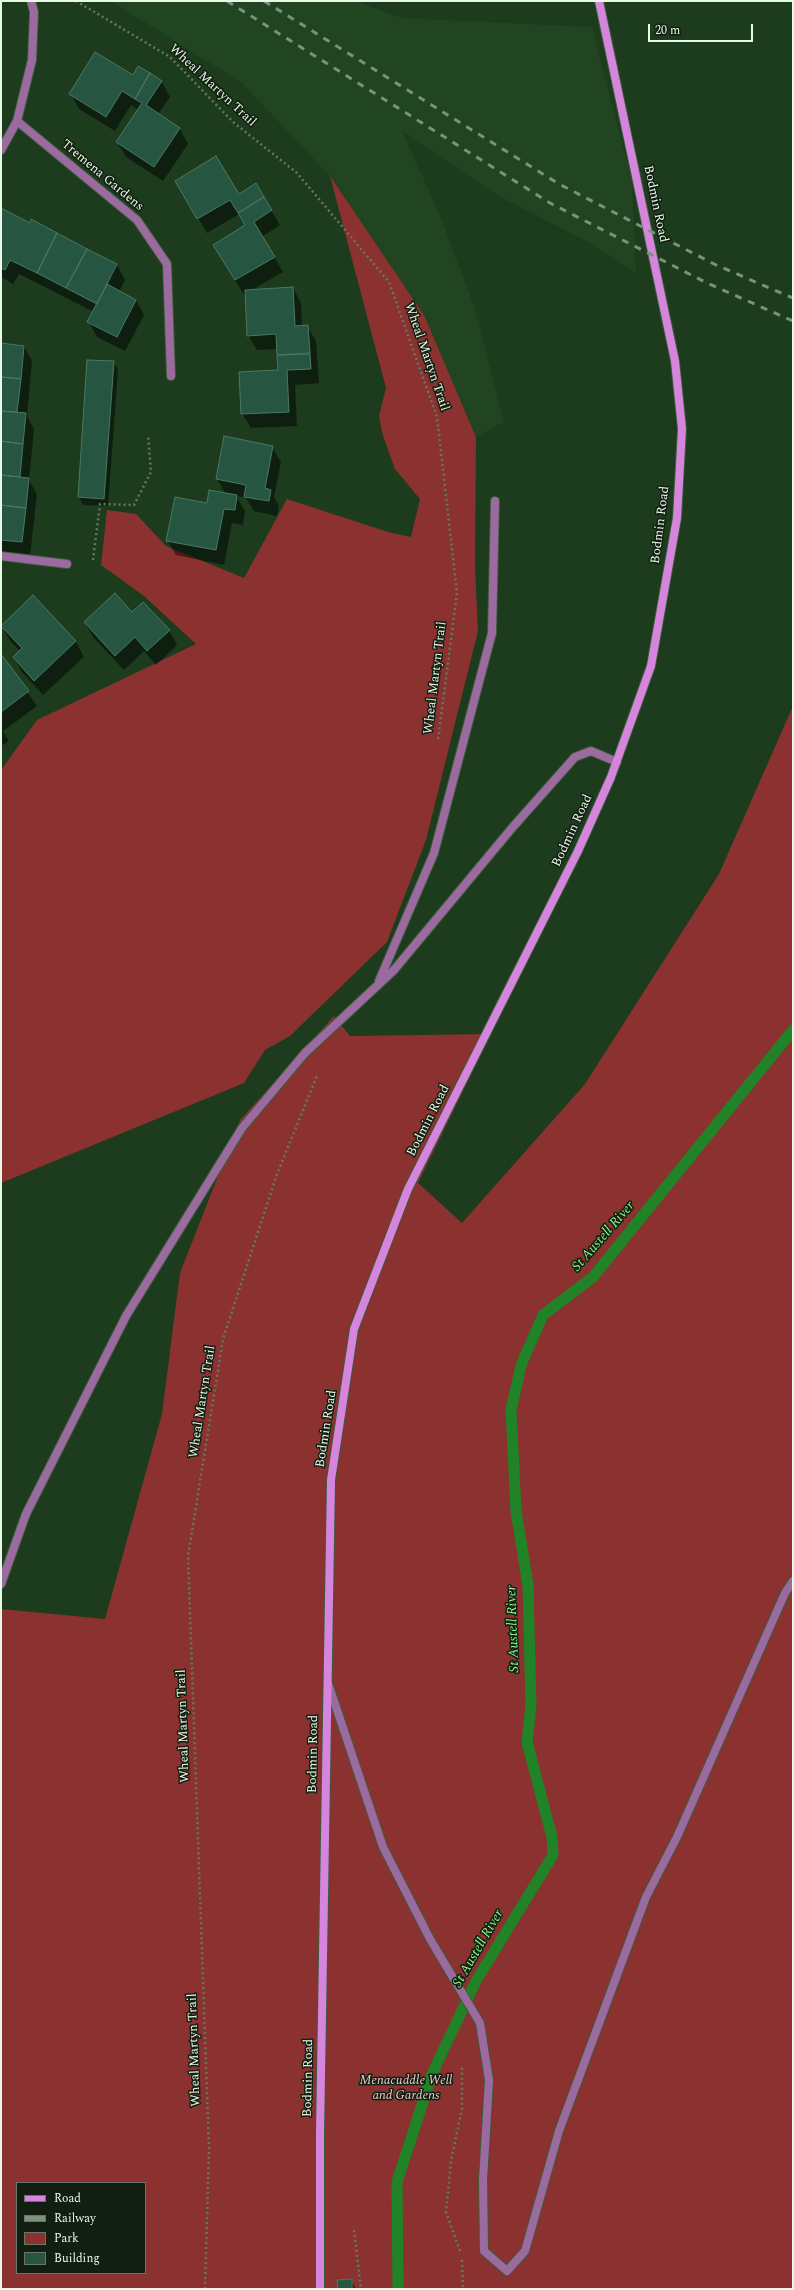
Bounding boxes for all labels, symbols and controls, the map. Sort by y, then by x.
scale bar [650,16,755,42]
text: 20 m [655,21,680,40]
street label: Wheal Martyn Trail [165,42,259,130]
street label: Tremena Gardens [58,137,146,215]
street label: Bodmin Road [639,164,671,244]
street label: Wheal Martyn Trail [400,301,452,413]
street label: Bodmin Road [648,485,674,565]
street label: Wheal Martyn Trail [421,621,451,735]
street label: Bodmin Road [549,792,597,870]
street label: Bodmin Road [404,1083,454,1159]
water label: St Austell River [569,1199,639,1275]
street label: Wheal Martyn Trail [186,1345,220,1459]
street label: Bodmin Road [313,1389,341,1469]
water label: St Austell River [504,1585,524,1673]
street label: Wheal Martyn Trail [174,1669,194,1783]
street label: Bodmin Road [306,1715,322,1793]
water label: St Austell River [450,1907,508,1991]
street label: Wheal Martyn Trail [185,1993,205,2107]
street label: Bodmin Road [301,2039,317,2117]
park label: Menacuddle Well and Gardens [360,2073,452,2104]
legend [16,2182,146,2274]
text: Road [54,2189,81,2208]
text: Railway [54,2209,96,2228]
text: Park [54,2229,79,2248]
text: Building [54,2249,100,2268]

